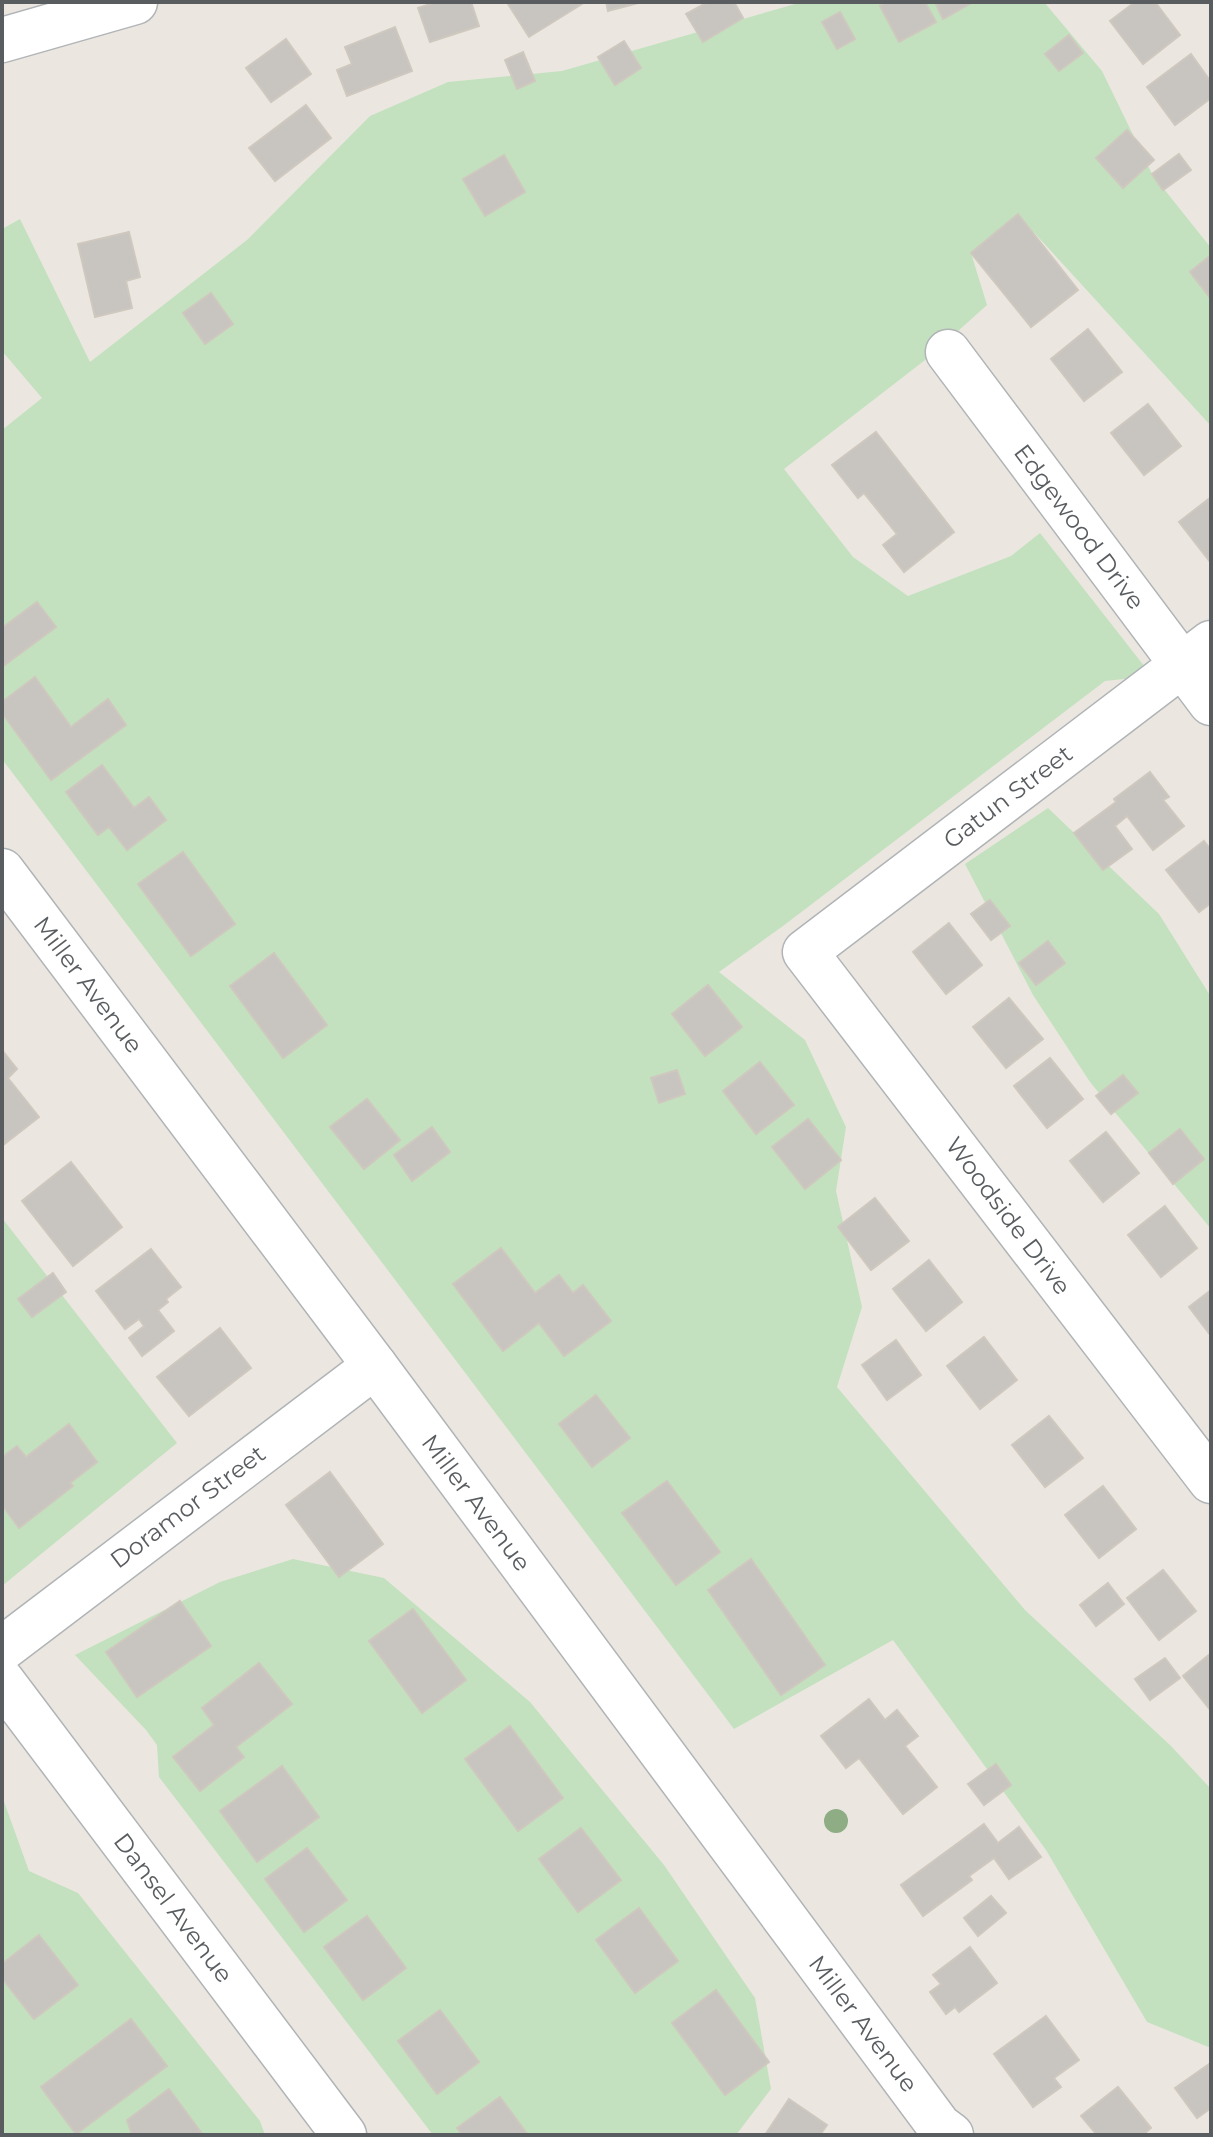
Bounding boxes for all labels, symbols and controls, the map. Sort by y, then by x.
street label: Edgewood Drive [1008,438,1151,615]
street label: Gatun Street [938,739,1078,854]
street label: Miller Avenue [28,911,149,1059]
street label: Woodside Drive [940,1131,1077,1300]
street label: Miller Avenue [416,1429,537,1577]
street label: Doramor Street [104,1439,271,1574]
street label: Dansel Avenue [108,1827,239,1988]
street label: Miller Avenue [803,1950,924,2098]

